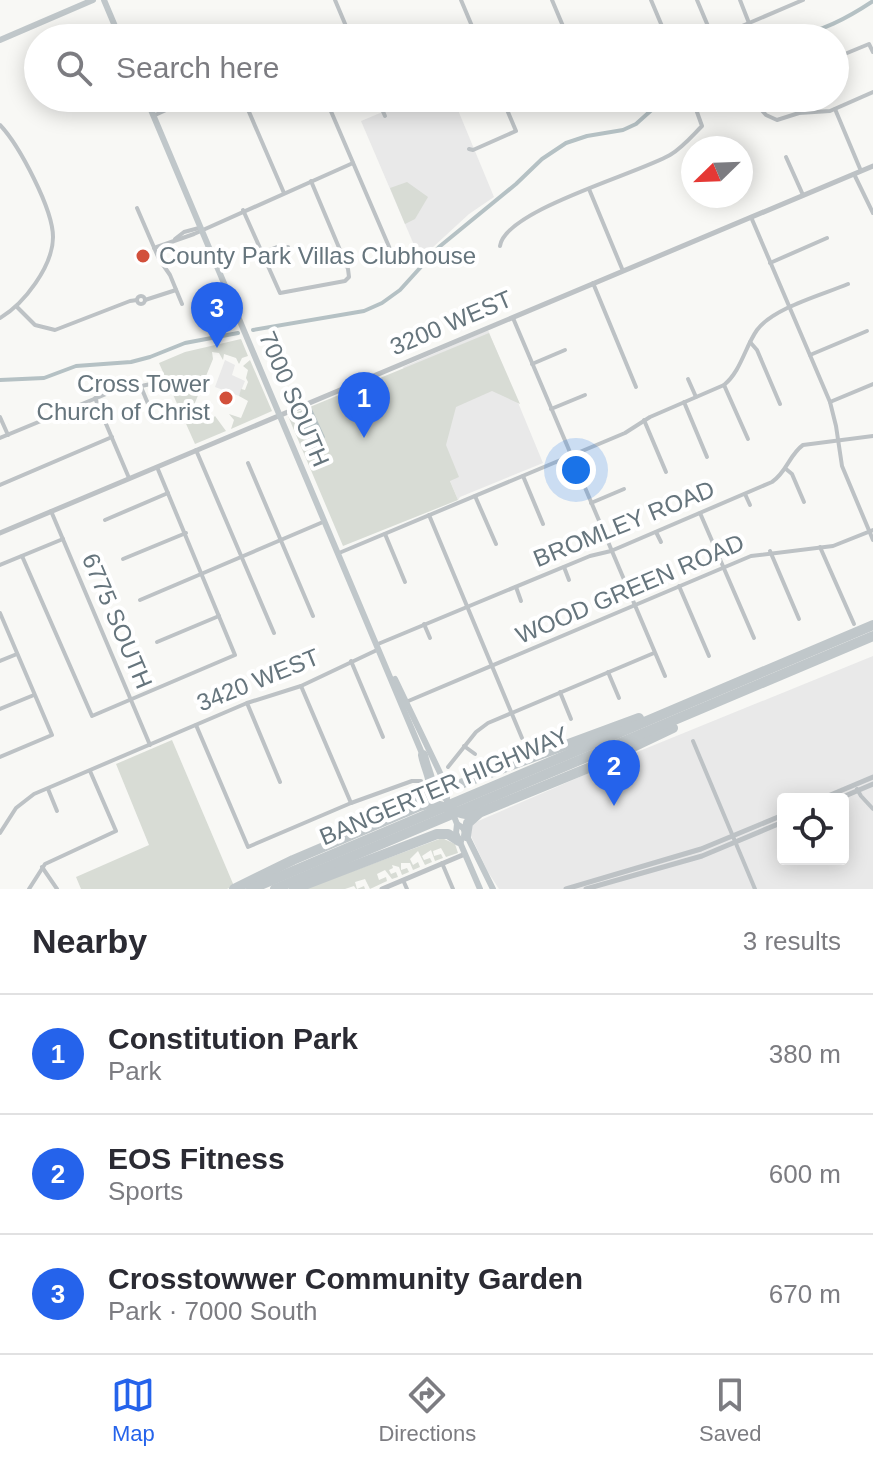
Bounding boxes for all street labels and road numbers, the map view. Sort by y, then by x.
street label: 3200 WEST [386,285,516,360]
street label: 7000 SOUTH [254,327,335,470]
street label: BROMLEY ROAD [529,475,718,572]
street label: WOOD GREEN ROAD [512,528,748,649]
street label: 6775 SOUTH [77,549,158,692]
street label: 3420 WEST [193,643,323,716]
street label: BANGERTER HIGHWAY [315,721,572,850]

